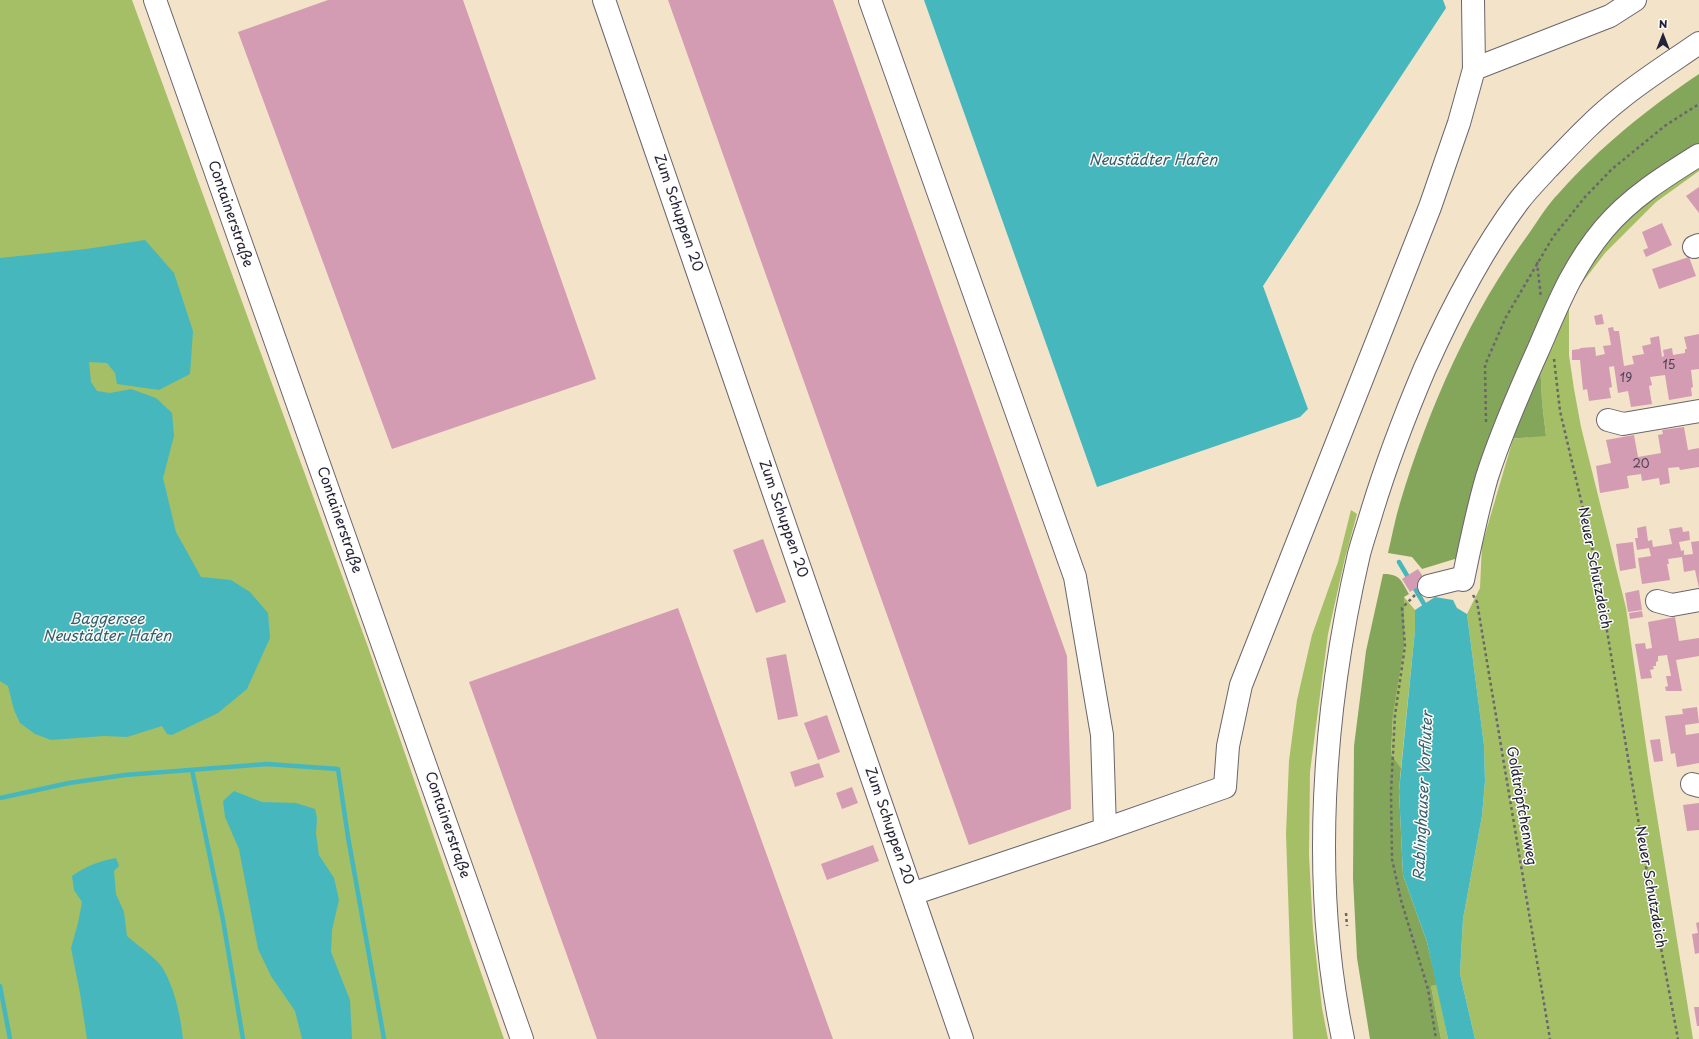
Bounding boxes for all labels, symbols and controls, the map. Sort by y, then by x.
text: N [1659,15,1667,32]
north arrow [1643,16,1683,56]
street label: Zum Schuppen 20 [650,152,706,274]
water label: Neustädter Hafen [1089,152,1217,170]
street label: Containerstraße [204,159,256,269]
house number: 15 [1662,359,1676,373]
house number: 19 [1620,372,1632,386]
street label: Zum Schuppen 20 [755,458,811,580]
house number: 20 [1632,458,1650,472]
street label: Containerstraße [313,465,365,575]
street label: Neuer Schutzdeich [1574,506,1614,630]
water label: Baggersee Neustädter Hafen [43,611,171,646]
water label: Rablinghauser Vorfluter [1411,711,1437,881]
street label: Goldtröpfchenweg [1502,745,1540,867]
street label: Zum Schuppen 20 [861,765,917,887]
street label: Containerstraße [421,770,473,880]
street label: Neuer Schutzdeich [1631,825,1669,949]

